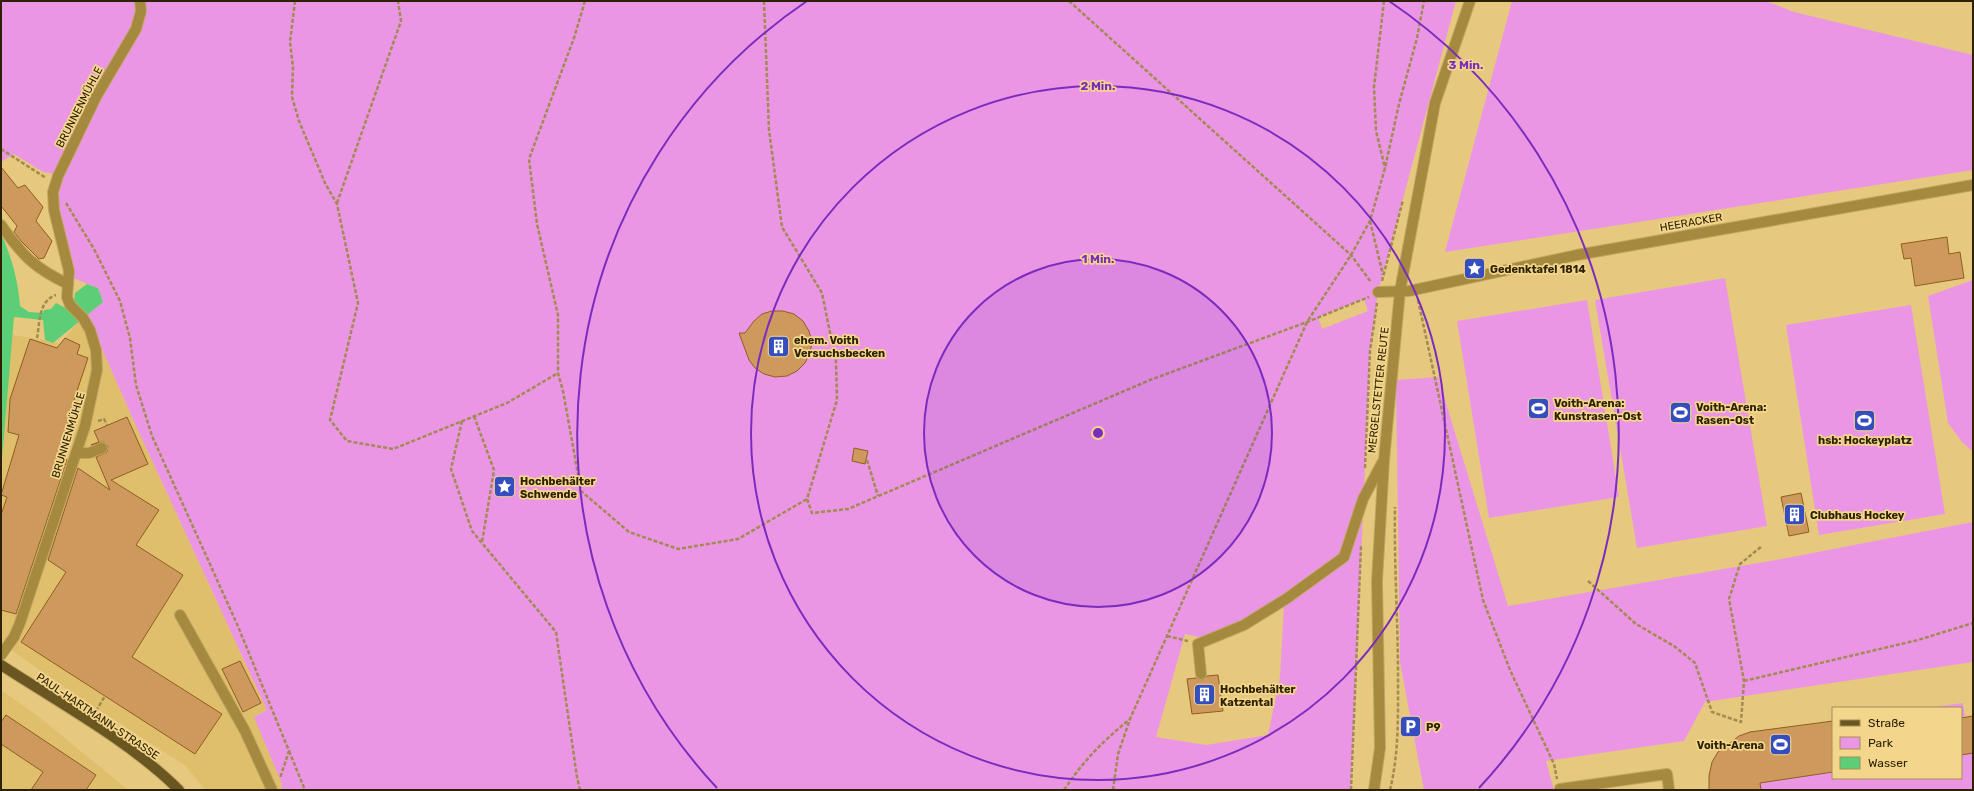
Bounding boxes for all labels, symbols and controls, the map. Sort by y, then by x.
text: 3 Min. [1449,58,1483,72]
street label: BRUNNENMÜHLE [53,64,106,150]
text: 2 Min. [1081,79,1115,93]
street label: HEERACKER [1659,211,1723,234]
text: 1 Min. [1081,252,1115,266]
place icon: Gedenktafel 1814 [1461,256,1487,282]
place label: Gedenktafel 1814 [1490,263,1586,276]
street label: MERGELSTETTER REUTE [1365,326,1392,454]
building icon: ehem. Voith Versuchsbecken [765,333,791,359]
place label: ehem. Voith Versuchsbecken [794,334,885,360]
street label: BRUNNENMÜHLE [49,390,88,480]
sports icon: Voith-Arena: Kunstrasen-Ost [1525,396,1551,422]
place label: Voith-Arena: Kunstrasen-Ost [1554,397,1642,423]
sports icon: Voith-Arena: Rasen-Ost [1668,400,1694,426]
place label: Voith-Arena: Rasen-Ost [1696,401,1766,427]
sports icon: hsb: Hockeyplatz [1852,407,1878,433]
centre of rings [1091,426,1105,440]
place label: hsb: Hockeyplatz [1818,434,1912,447]
place icon: Hochbehälter Schwende [491,474,517,500]
place label: Hochbehälter Schwende [520,475,595,501]
building icon: Clubhaus Hockey [1782,502,1808,528]
place label: Clubhaus Hockey [1810,509,1905,522]
street label: PAUL-HARTMANN-STRASSE [34,670,162,763]
building icon: Hochbehälter Katzental [1192,682,1218,708]
place label: Hochbehälter Katzental [1220,683,1295,709]
legend [1832,707,1962,779]
parking icon: P9 [1397,714,1423,740]
text: Straße [1868,716,1905,730]
place label: P9 [1426,721,1441,734]
sports icon: Voith-Arena [1767,732,1793,758]
text: Park [1868,736,1894,750]
place label: Voith-Arena [1697,739,1764,752]
text: Wasser [1868,756,1908,770]

